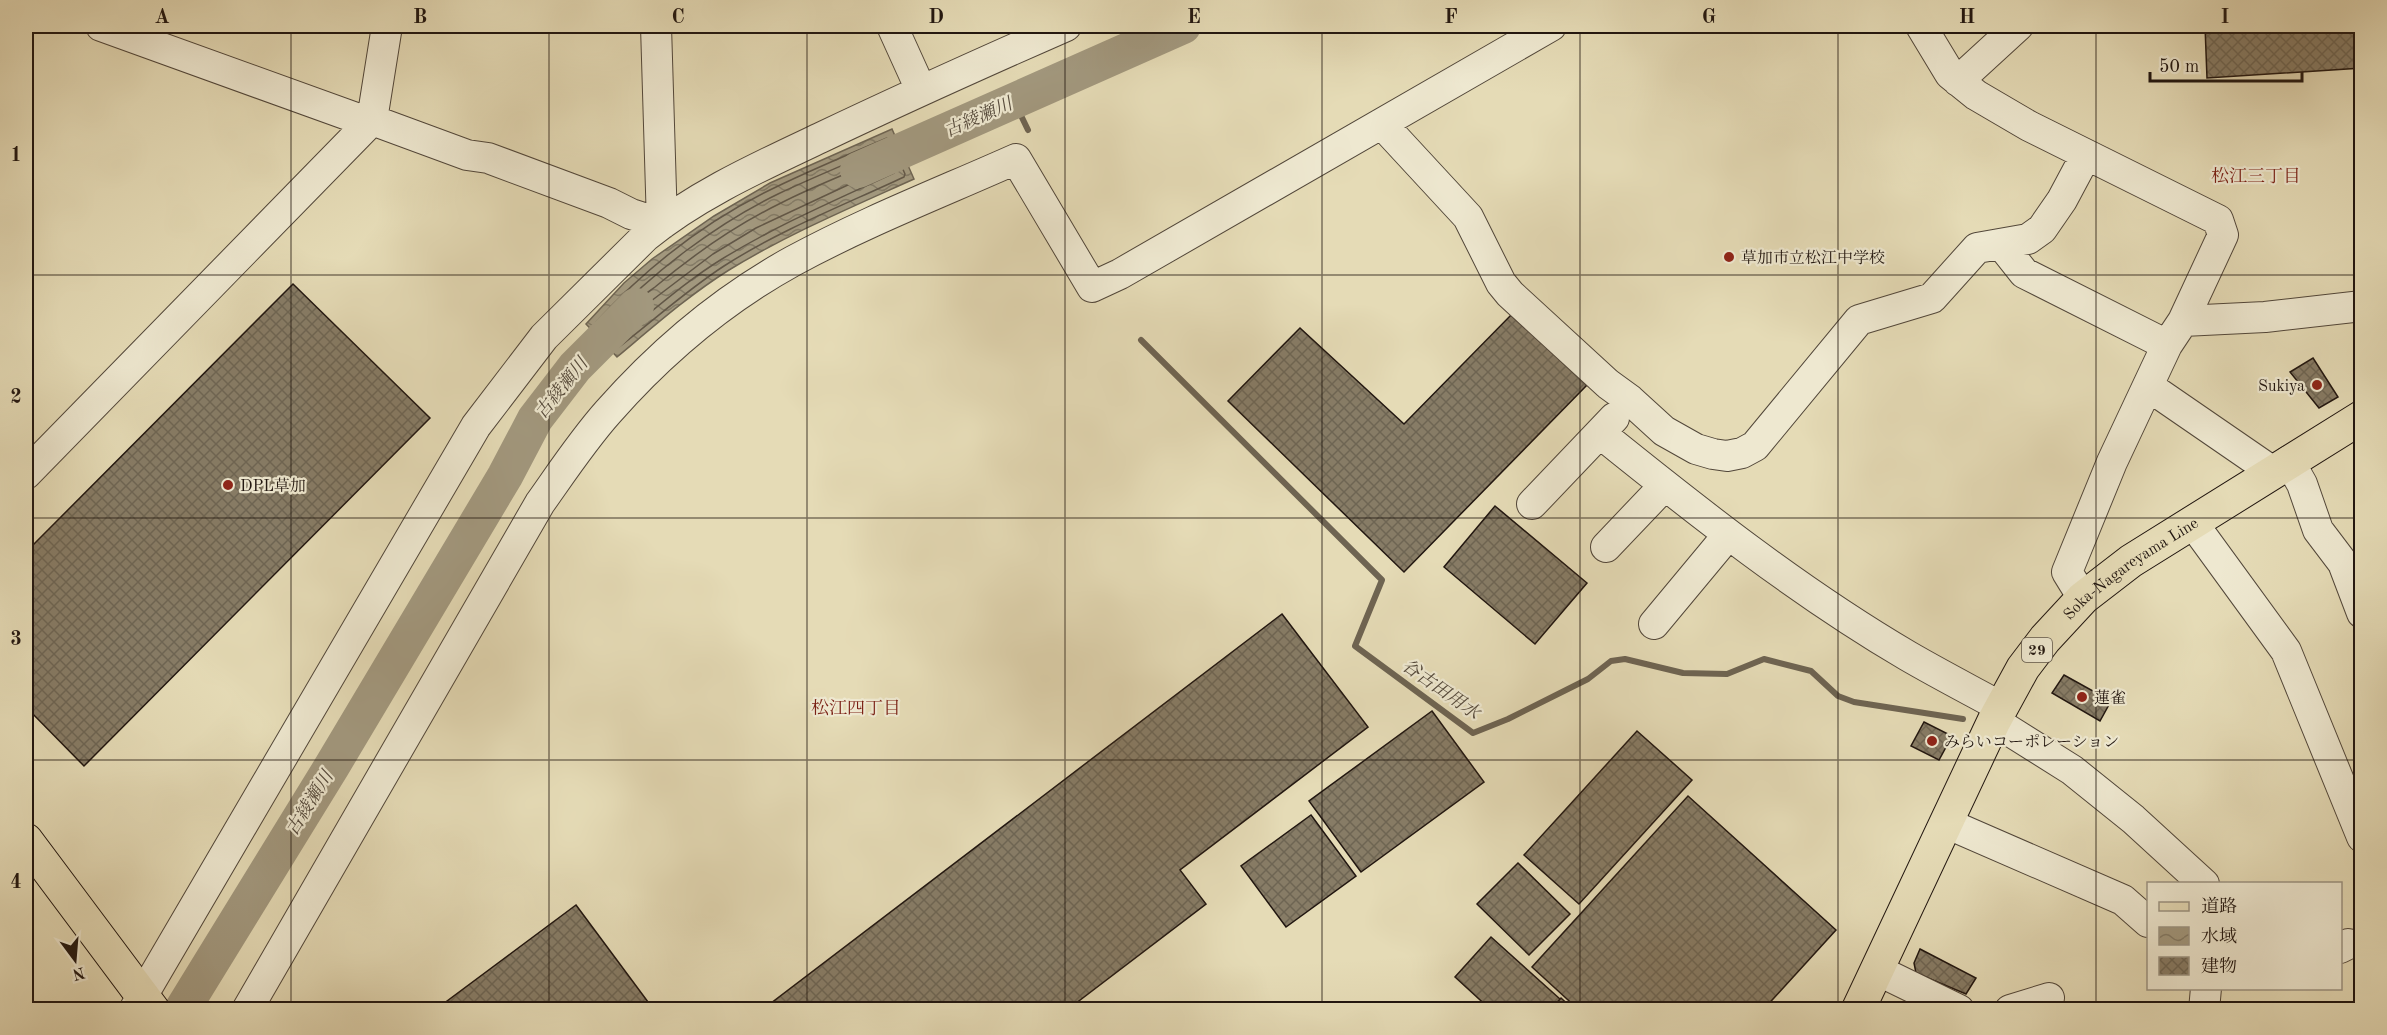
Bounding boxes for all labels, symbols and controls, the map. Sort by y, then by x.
text: A [154,8,170,28]
text: B [413,8,427,28]
text: C [671,8,685,28]
text: D [928,8,944,28]
text: E [1187,8,1201,28]
text: F [1444,8,1458,28]
text: G [1702,8,1716,28]
text: H [1959,8,1975,28]
text: I [2221,8,2229,28]
scale bar [2150,45,2302,83]
text: 50 m [2159,58,2199,76]
water label: 古綾瀬川 [941,92,1017,141]
text: 1 [10,146,22,166]
district label: 松江三丁目 [2211,166,2301,186]
place label: 草加市立松江中学校 [1741,249,1885,267]
marker: 草加市立松江中学校 [1722,250,1736,264]
water label: 古綾瀬川 [531,352,593,422]
marker: Sukiya [2310,378,2324,392]
place label: Sukiya [2258,379,2305,395]
text: 2 [10,388,22,408]
place label: DPL草加 [240,477,306,495]
marker: DPL草加 [221,478,235,492]
street label: Soka-Nagareyama Line [2061,515,2201,624]
text: 3 [10,630,22,650]
road number: 29 [2022,638,2052,662]
water label: 谷古田用水 [1398,655,1485,724]
place label: 蓮雀 [2094,689,2126,707]
marker: 蓮雀 [2075,690,2089,704]
district label: 松江四丁目 [811,698,901,718]
marker: みらいコーポレーション [1925,734,1939,748]
place label: みらいコーポレーション [1944,734,2119,751]
water label: 古綾瀬川 [281,765,338,839]
text: 4 [10,873,22,893]
legend [2147,882,2342,990]
text: 道路 [2201,896,2237,916]
text: 水域 [2201,926,2237,946]
north arrow [45,930,105,990]
text: 建物 [2201,956,2237,976]
text: N [70,963,87,982]

